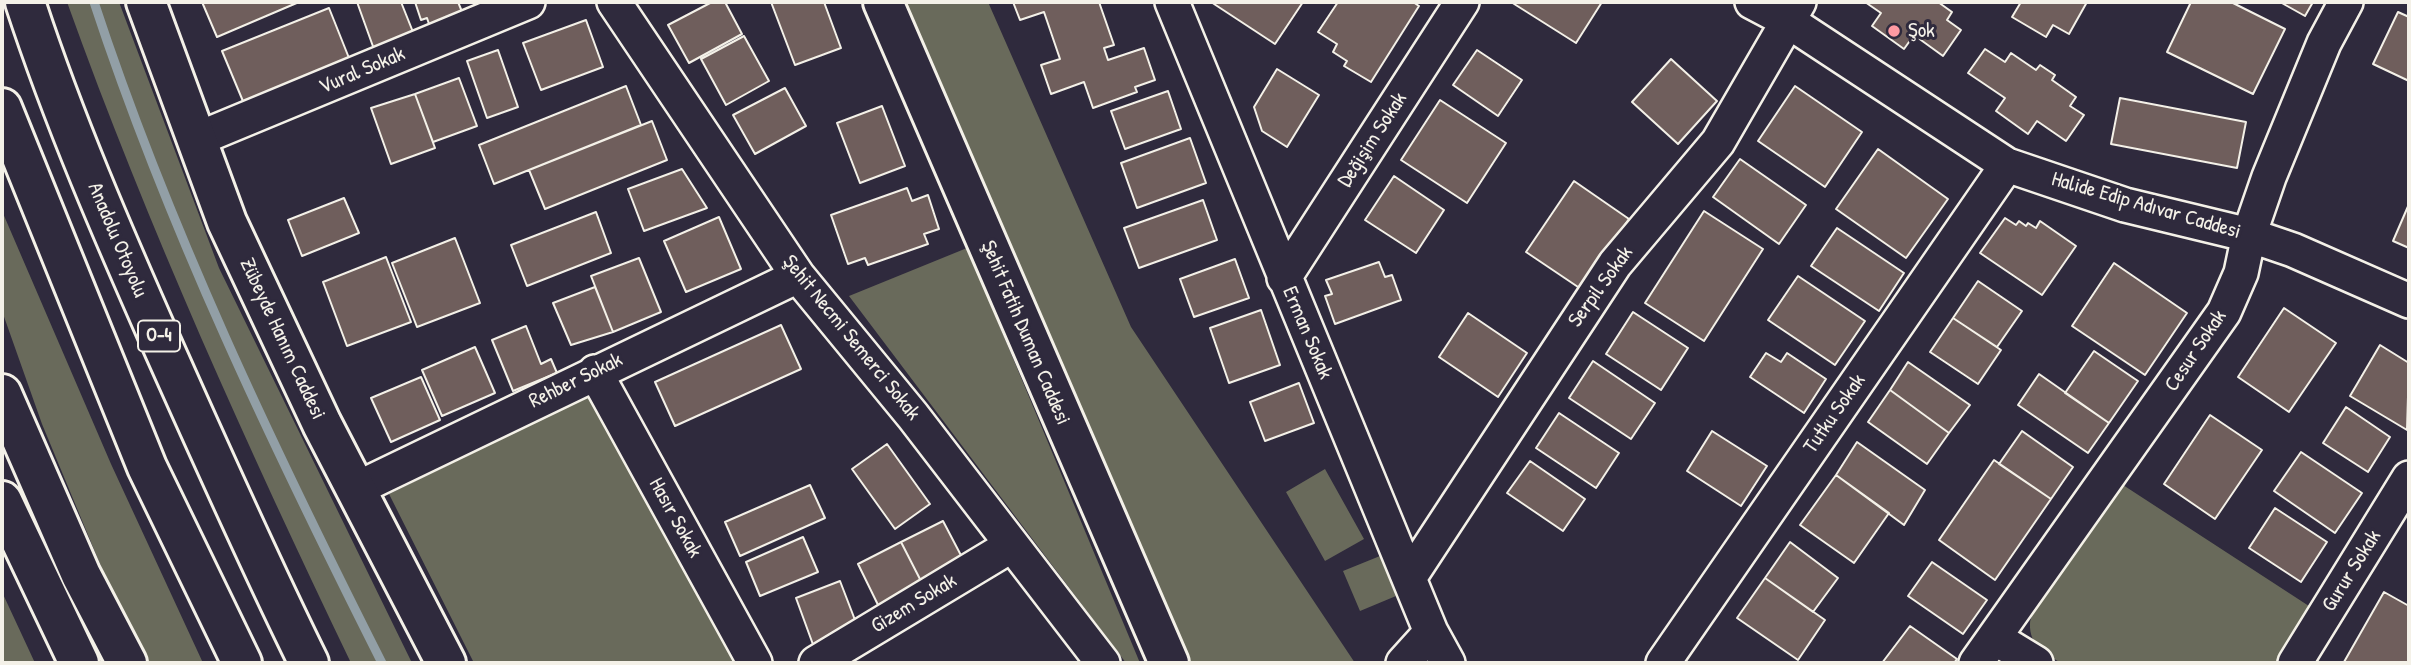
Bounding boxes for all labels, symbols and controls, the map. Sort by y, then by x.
place label: Şok [1908,18,1935,44]
marker: Şok [1886,23,1902,39]
street label: Vural Sokak [315,42,409,100]
street label: Değişim Sokak [1333,88,1413,192]
street label: Halide Edip Adıvar Caddesi [2048,167,2244,245]
street label: Anadolu Otoyolu [82,179,152,301]
street label: Şehit Fatih Duman Caddesi [975,237,1075,429]
street label: Serpil Sokak [1563,242,1639,332]
street label: Şehit Necmi Semerci Sokak [777,250,925,426]
street label: Zübeyde Hanım Caddesi [234,254,330,424]
street label: Erman Sokak [1276,283,1338,383]
street label: Cesur Sokak [2160,305,2232,397]
road number: O-4 [138,320,180,352]
street label: Rehber Sokak [525,348,627,414]
street label: Tutku Sokak [1799,369,1871,459]
street label: Hasır Sokak [643,474,707,562]
street label: Gurur Sokak [2317,525,2387,617]
street label: Gizem Sokak [867,569,961,639]

